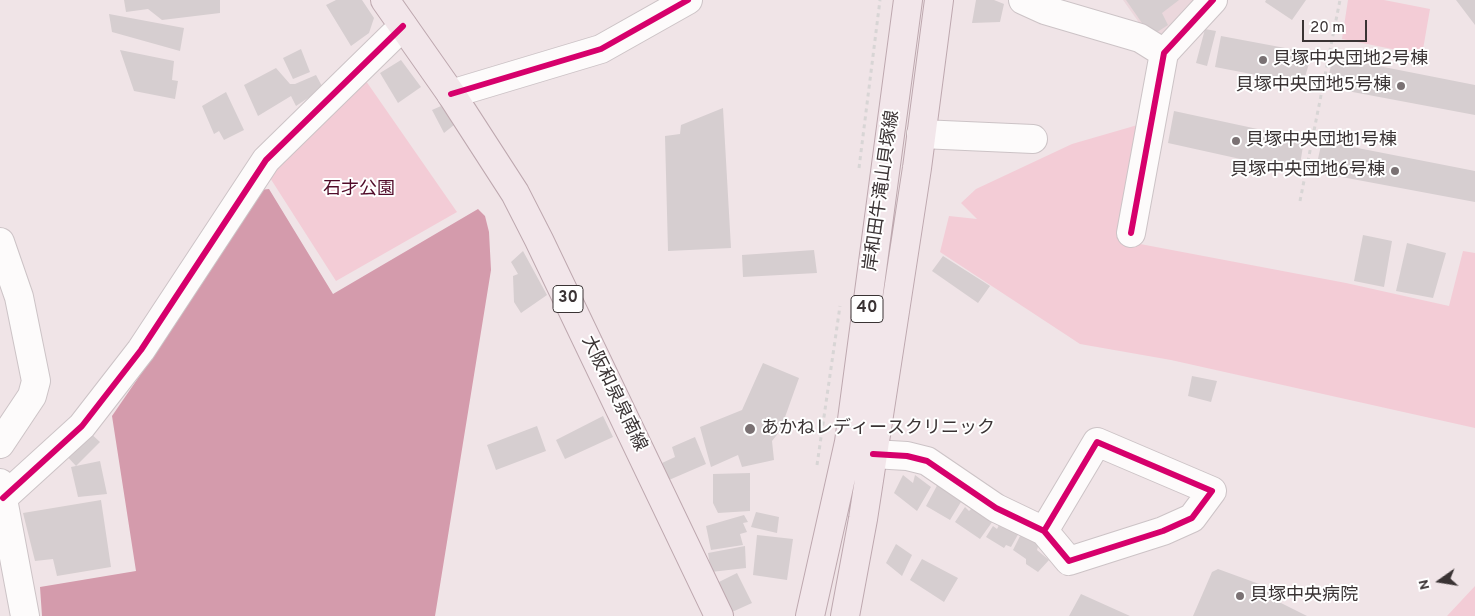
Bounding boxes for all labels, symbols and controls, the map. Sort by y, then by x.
scale bar [1305,10,1370,42]
text: 20 m [1310,19,1345,38]
place label: 貝塚中央団地2号棟 [1273,49,1428,71]
marker: 貝塚中央団地2号棟 [1257,54,1269,66]
place label: 貝塚中央団地5号棟 [1236,75,1391,97]
marker: 貝塚中央団地5号棟 [1395,80,1407,92]
street label: 岸和田牛滝山貝塚線 [861,109,905,273]
place label: 貝塚中央団地1号棟 [1246,130,1397,152]
marker: 貝塚中央団地1号棟 [1230,135,1242,147]
place label: 貝塚中央団地6号棟 [1230,160,1385,182]
marker: 貝塚中央団地6号棟 [1389,165,1401,177]
park label: 石才公園 [323,179,395,201]
road number: 30 [553,286,583,312]
road number: 40 [851,296,883,322]
street label: 大阪和泉泉南線 [576,333,650,455]
place label: あかねレディースクリニック [761,418,995,440]
marker: あかねレディースクリニック [743,422,757,436]
north arrow [1415,556,1465,606]
text: N [1415,578,1434,591]
place label: 貝塚中央病院 [1250,585,1358,607]
marker: 貝塚中央病院 [1234,590,1246,602]

